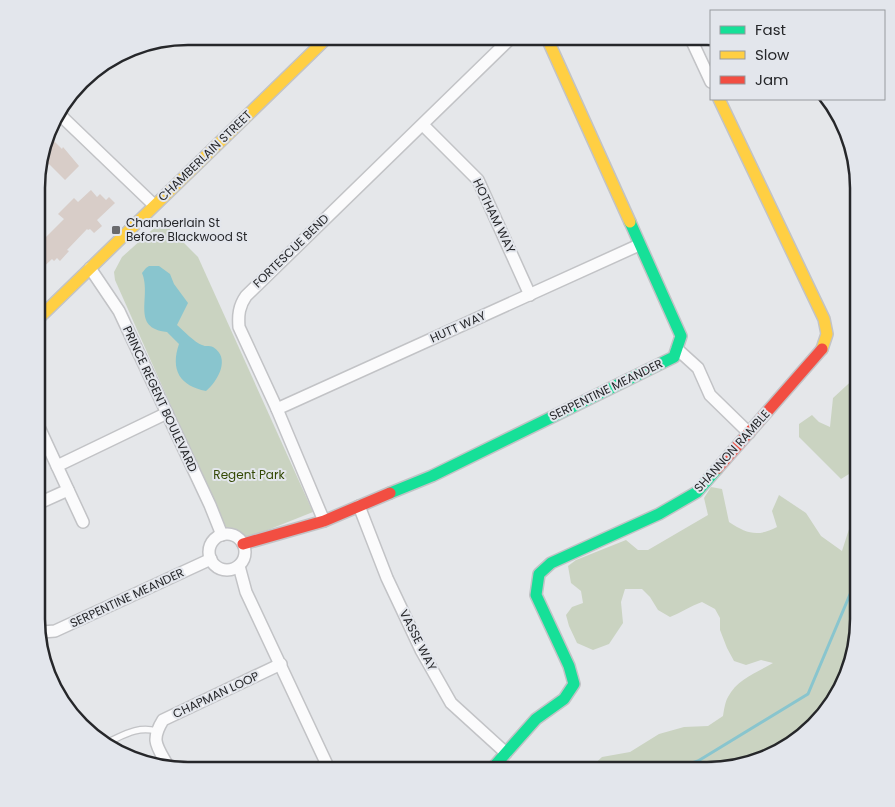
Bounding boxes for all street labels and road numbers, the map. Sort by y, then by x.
street label: CHAMBERLAIN STREET [154,106,256,205]
street label: HOTHAM WAY [469,176,520,256]
street label: FORTESCUE BEND [249,210,332,291]
street label: HUTT WAY [427,307,488,346]
street label: PRINCE REGENT BOULEVARD [119,323,202,475]
street label: SERPENTINE MEANDER [546,355,665,424]
street label: SHANNON RAMBLE [690,406,773,496]
street label: SERPENTINE MEANDER [67,564,187,632]
street label: VASSE WAY [396,606,441,673]
street label: CHAPMAN LOOP [170,667,262,722]

